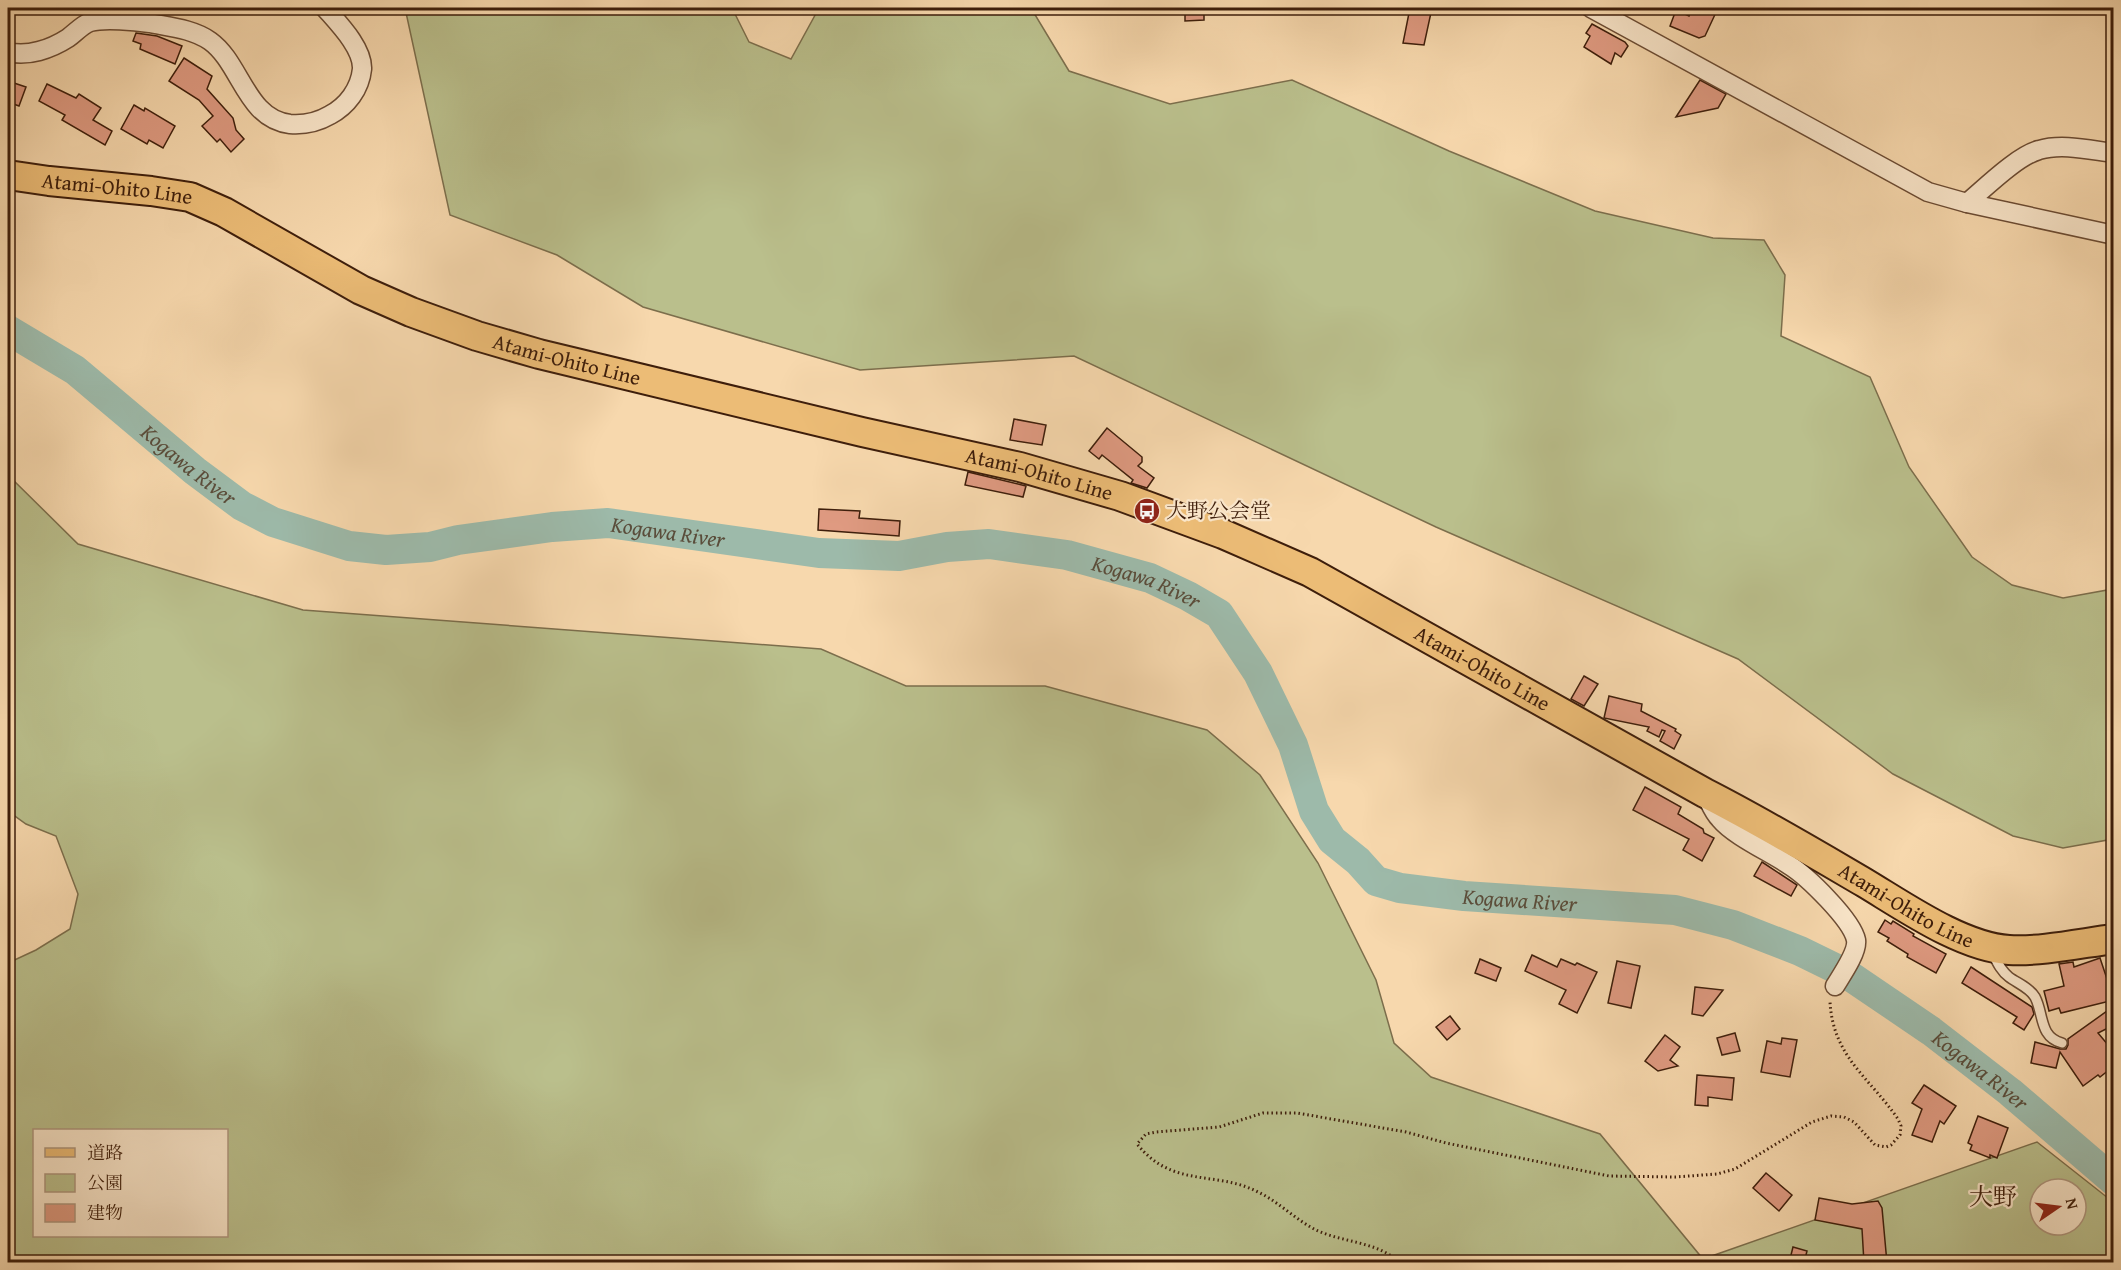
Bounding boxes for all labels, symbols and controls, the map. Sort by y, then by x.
street label: Atami-Ohito Line [40,164,195,212]
street label: Atami-Ohito Line [489,325,644,393]
water label: Kogawa River [133,415,244,513]
street label: Atami-Ohito Line [963,439,1117,508]
place label: 大野公会堂 [1166,495,1271,526]
bus stop icon: 大野公会堂 [1132,496,1162,526]
water label: Kogawa River [608,507,728,556]
water label: Kogawa River [1087,546,1208,617]
street label: Atami-Ohito Line [1409,617,1556,719]
street label: Atami-Ohito Line [1833,855,1979,956]
water label: Kogawa River [1460,880,1579,920]
water label: Kogawa River [1925,1021,2036,1118]
legend [33,1129,228,1237]
text: 道路 [87,1139,123,1166]
text: 公園 [87,1169,123,1196]
north arrow [2028,1177,2088,1237]
district label: 大野 [1969,1179,2017,1214]
text: N [2060,1195,2086,1212]
text: 建物 [87,1199,123,1226]

